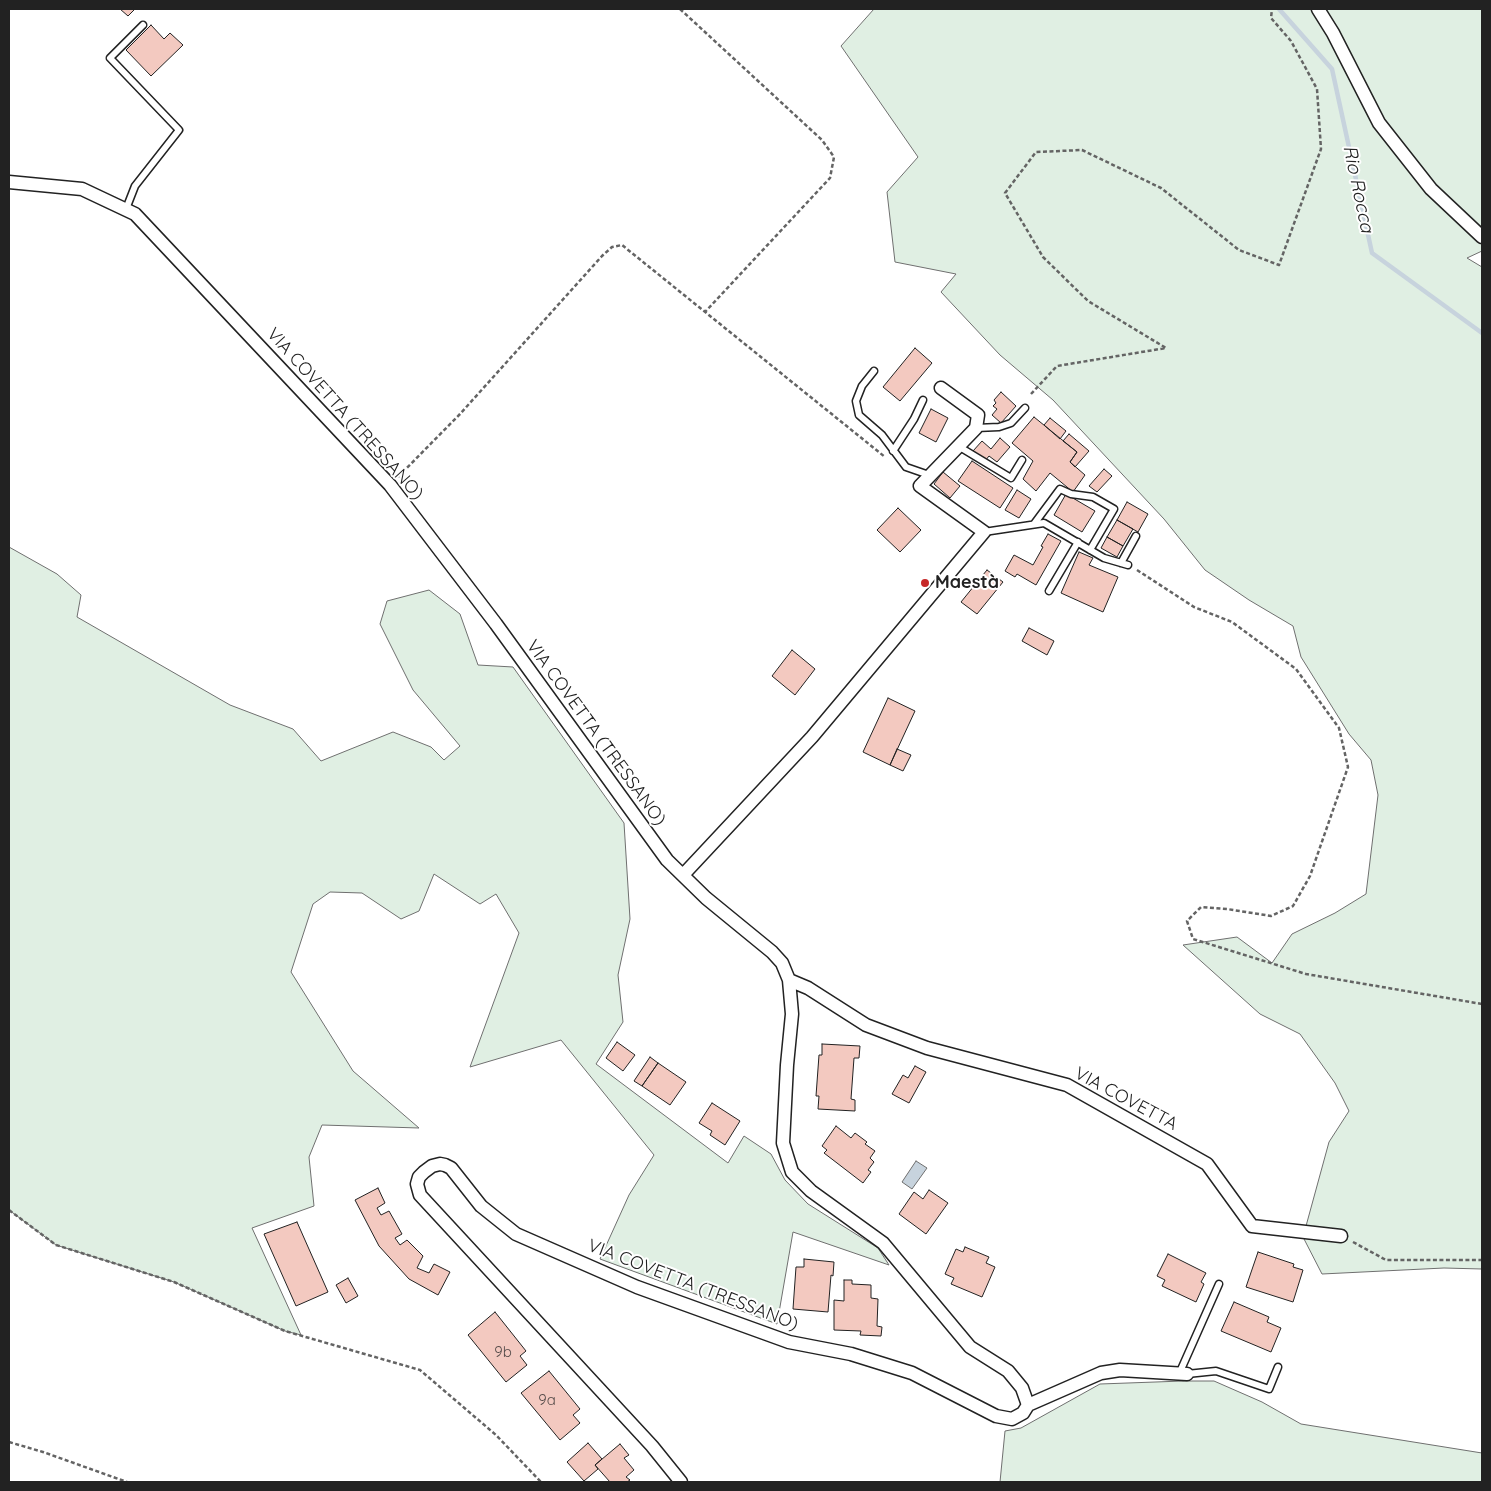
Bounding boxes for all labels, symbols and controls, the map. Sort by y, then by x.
water label: Rio Rocca [1338,143,1378,235]
street label: VIA COVETTA (TRESSANO) [262,324,428,504]
place label: Maestà [935,572,999,594]
marker: Maestà [919,577,931,589]
street label: VIA COVETTA (TRESSANO) [521,636,671,830]
street label: VIA COVETTA [1071,1063,1181,1135]
street label: VIA COVETTA (TRESSANO) [585,1235,801,1335]
house number: 9b [494,1343,512,1361]
house number: 9a [538,1391,556,1409]

